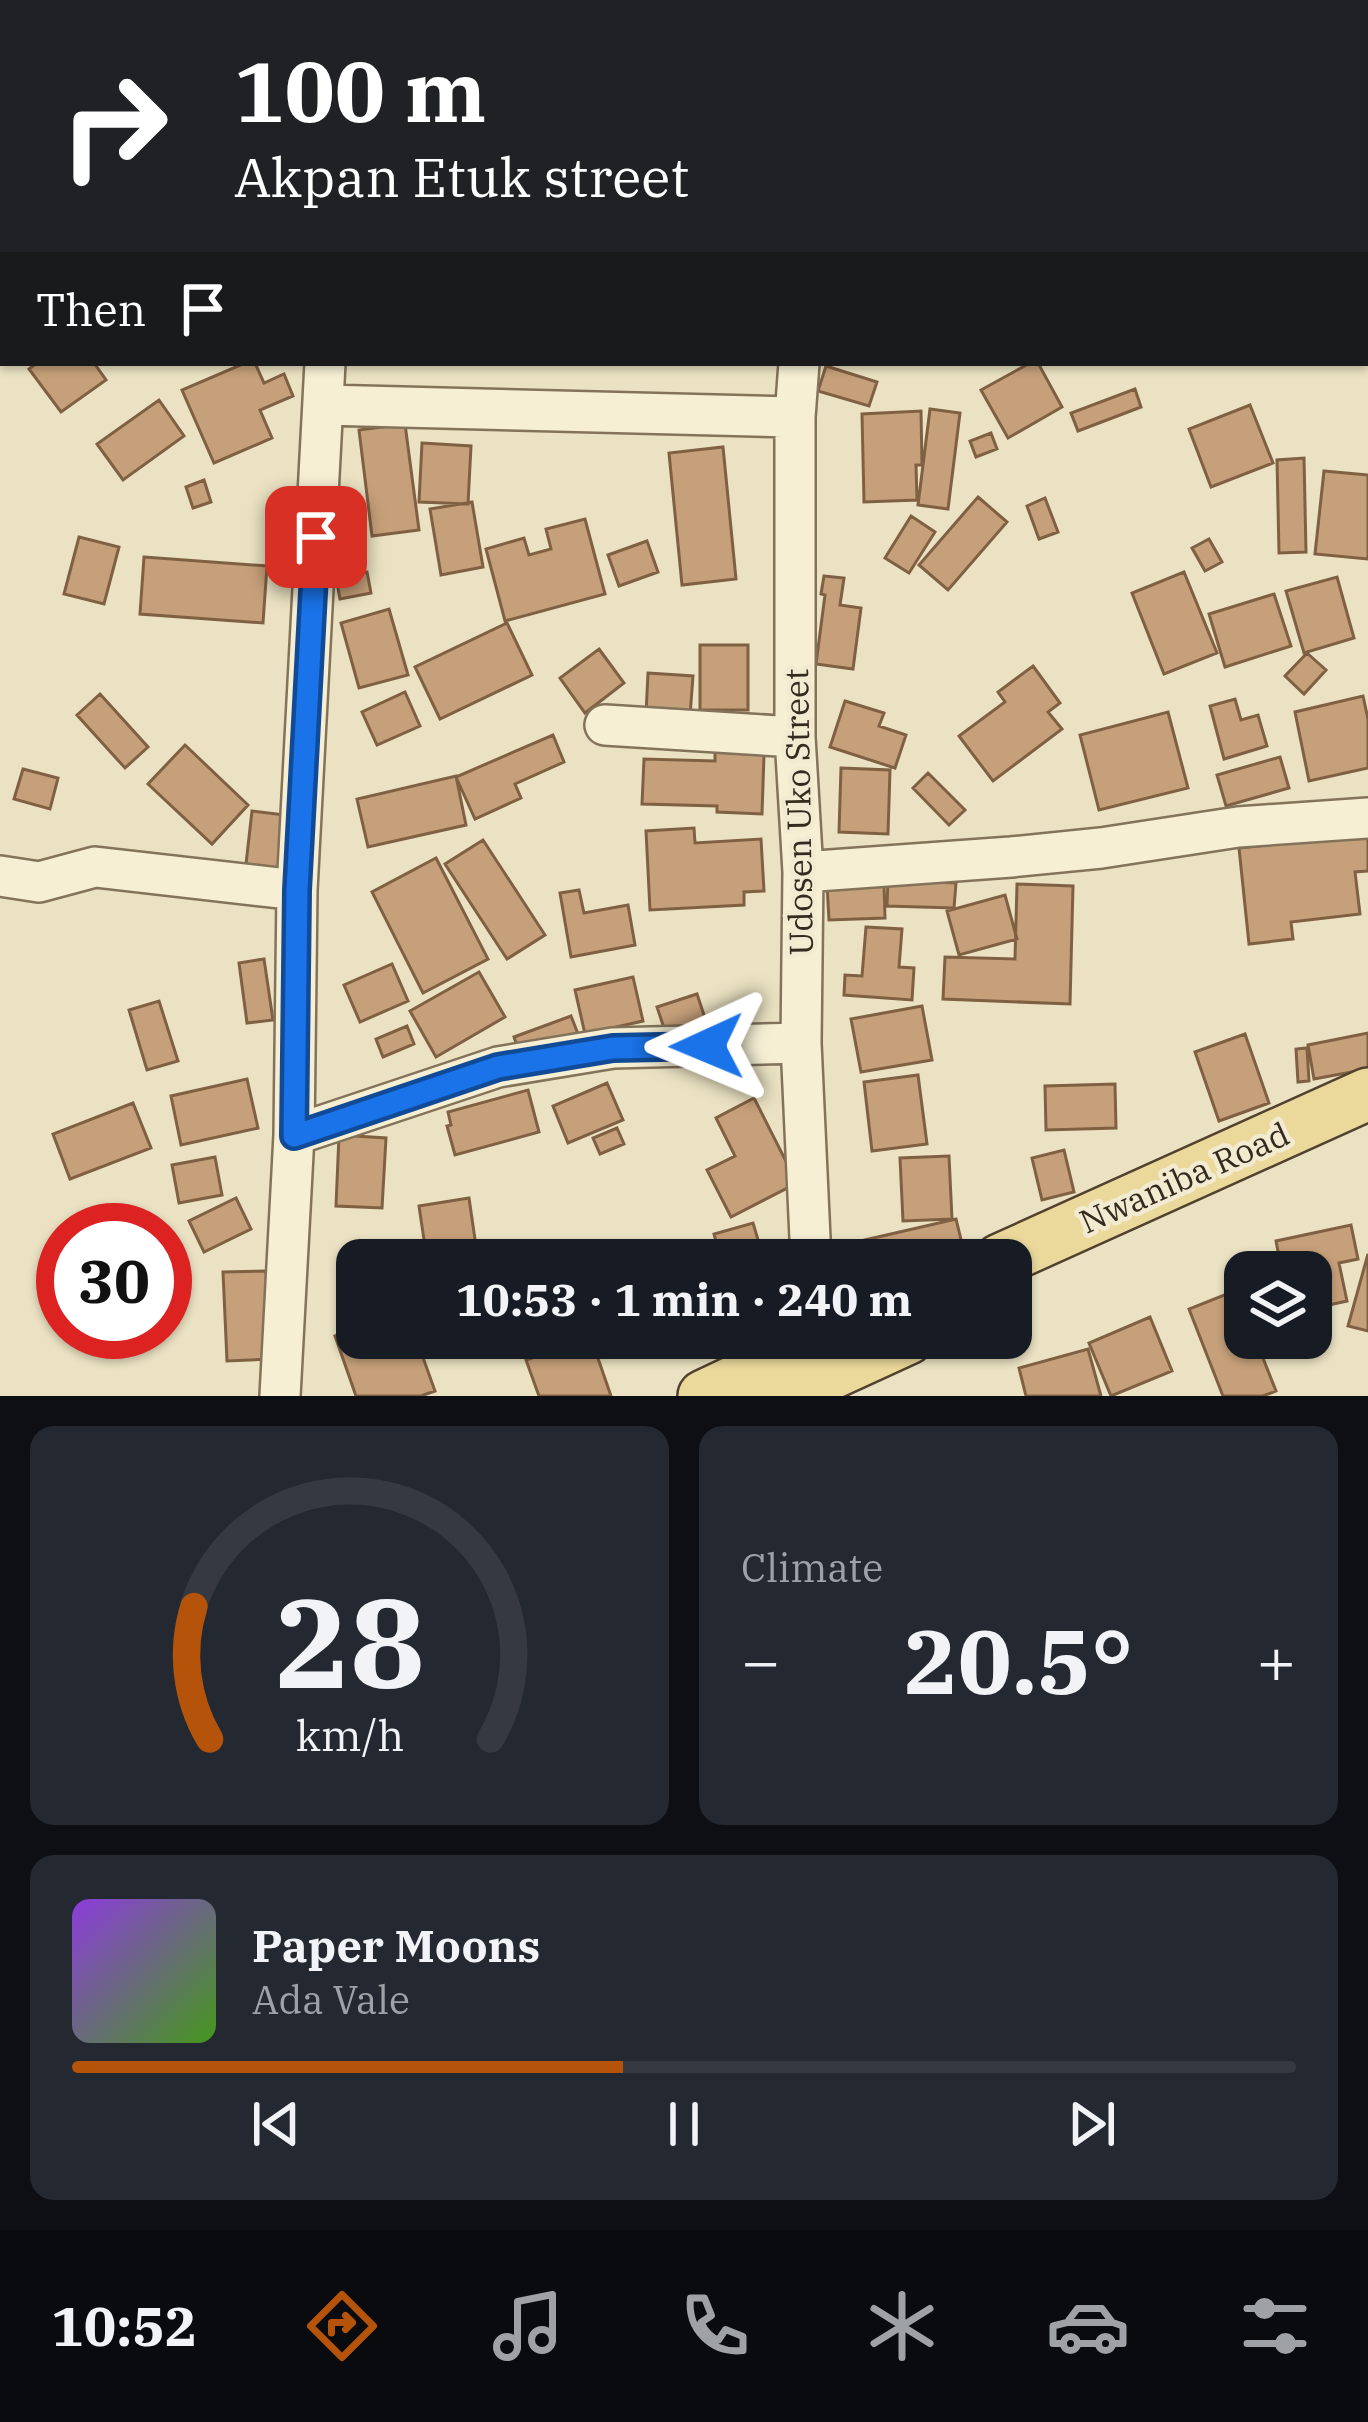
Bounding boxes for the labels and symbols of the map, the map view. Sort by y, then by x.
pin [265,486,367,588]
street label: Udosen Uko Street [774,668,822,956]
position arrow [644,983,770,1109]
street label: Nwaniba Road [1072,1112,1296,1242]
speed limit sign: 30 [36,1203,192,1359]

